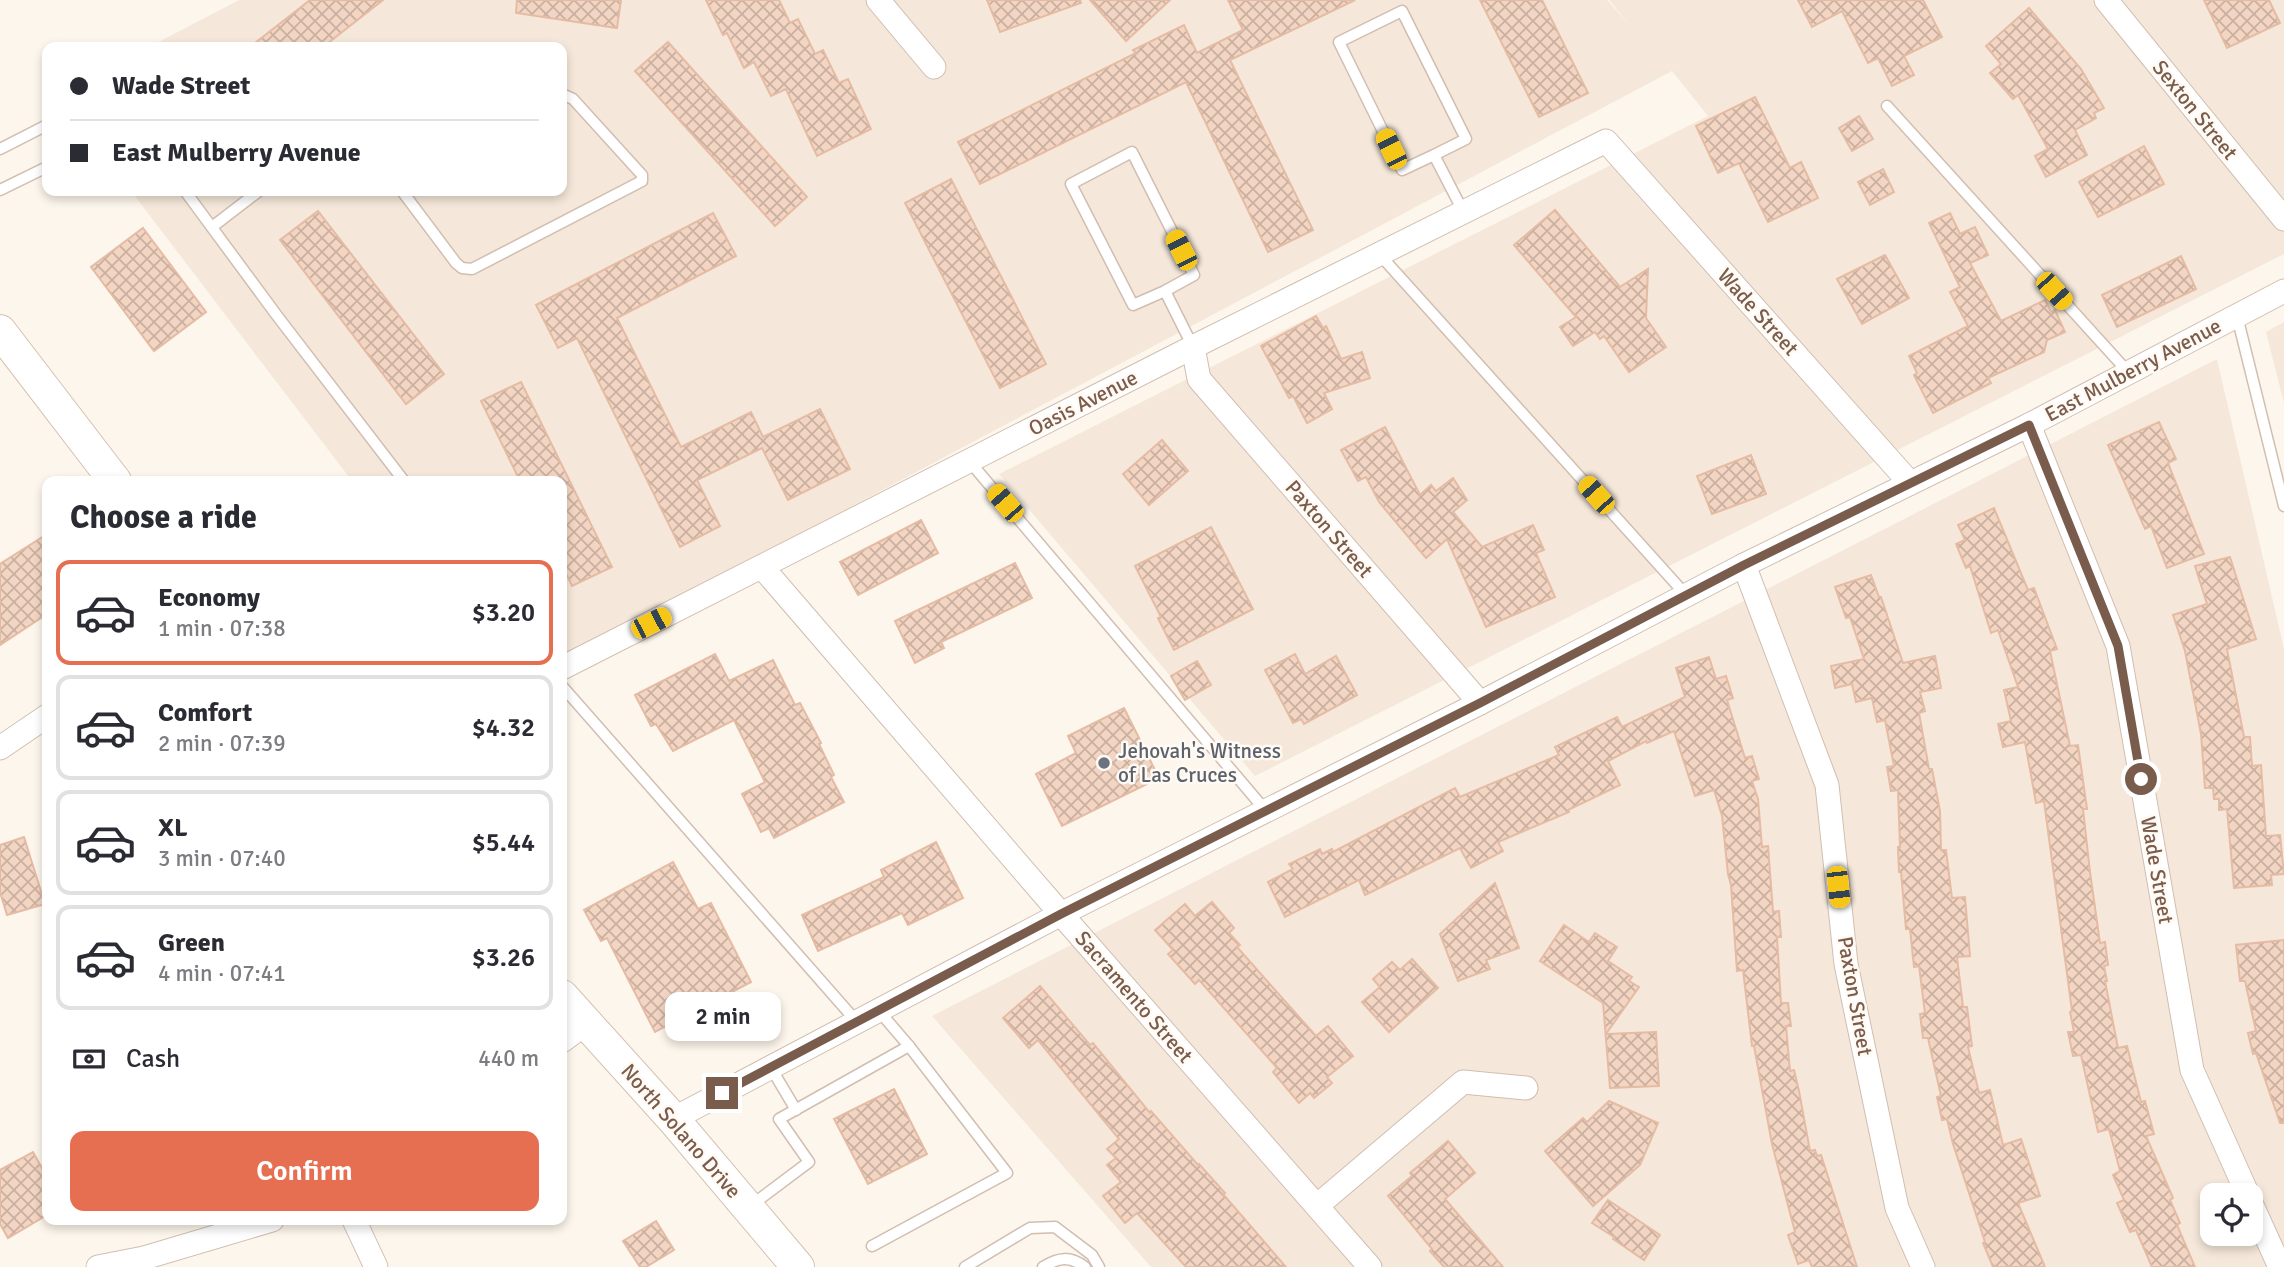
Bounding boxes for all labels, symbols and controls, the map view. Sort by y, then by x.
street label: Sexton Street [2147,55,2243,165]
text: Wade Street [112,70,250,102]
car [1373,126,1410,172]
text: East Mulberry Avenue [112,137,361,169]
car [1163,227,1200,273]
street label: Wade Street [1712,263,1804,361]
car [2033,268,2076,314]
street label: East Mulberry Avenue [2040,313,2226,427]
street label: Oasis Avenue [1024,364,1142,442]
car [1575,472,1618,518]
street label: Paxton Street [1280,475,1378,583]
car [984,480,1027,526]
text: Choose a ride [70,498,257,537]
icon: car [74,581,137,644]
text: Economy [158,582,260,614]
text: $3.20 [472,597,535,629]
car [628,604,675,642]
text: 1 min · 07:38 [158,614,286,643]
icon: car [74,696,137,759]
text: Comfort [158,697,252,729]
text: $4.32 [472,712,535,744]
text: 2 min · 07:39 [158,729,286,758]
place label: Jehovah's Witness of Las Cruces [1118,738,1281,788]
marker: Jehovah's Witness of Las Cruces [1096,755,1112,771]
route start [2125,763,2157,795]
icon: car [74,811,137,874]
text: XL [158,812,188,844]
street label: Wade Street [2135,814,2179,926]
text: $5.44 [472,827,535,859]
text: 3 min · 07:40 [158,844,286,873]
car [1826,865,1851,909]
icon: car [74,926,137,989]
street label: Sacramento Street [1070,926,1198,1068]
text: Green [158,927,225,959]
street label: Paxton Street [1832,934,1878,1058]
text: $3.26 [472,942,535,974]
text: 4 min · 07:41 [158,959,286,988]
callout: 2 min [664,992,780,1040]
text: 2 min [695,1002,751,1031]
icon: cash [70,1040,108,1078]
text: Cash [126,1043,180,1075]
text: 440 m [478,1044,539,1073]
street label: North Solano Drive [615,1058,747,1204]
route end [706,1077,738,1109]
button: Confirm [70,1131,539,1211]
map controls [2200,1183,2263,1246]
button: locate [2200,1183,2263,1246]

